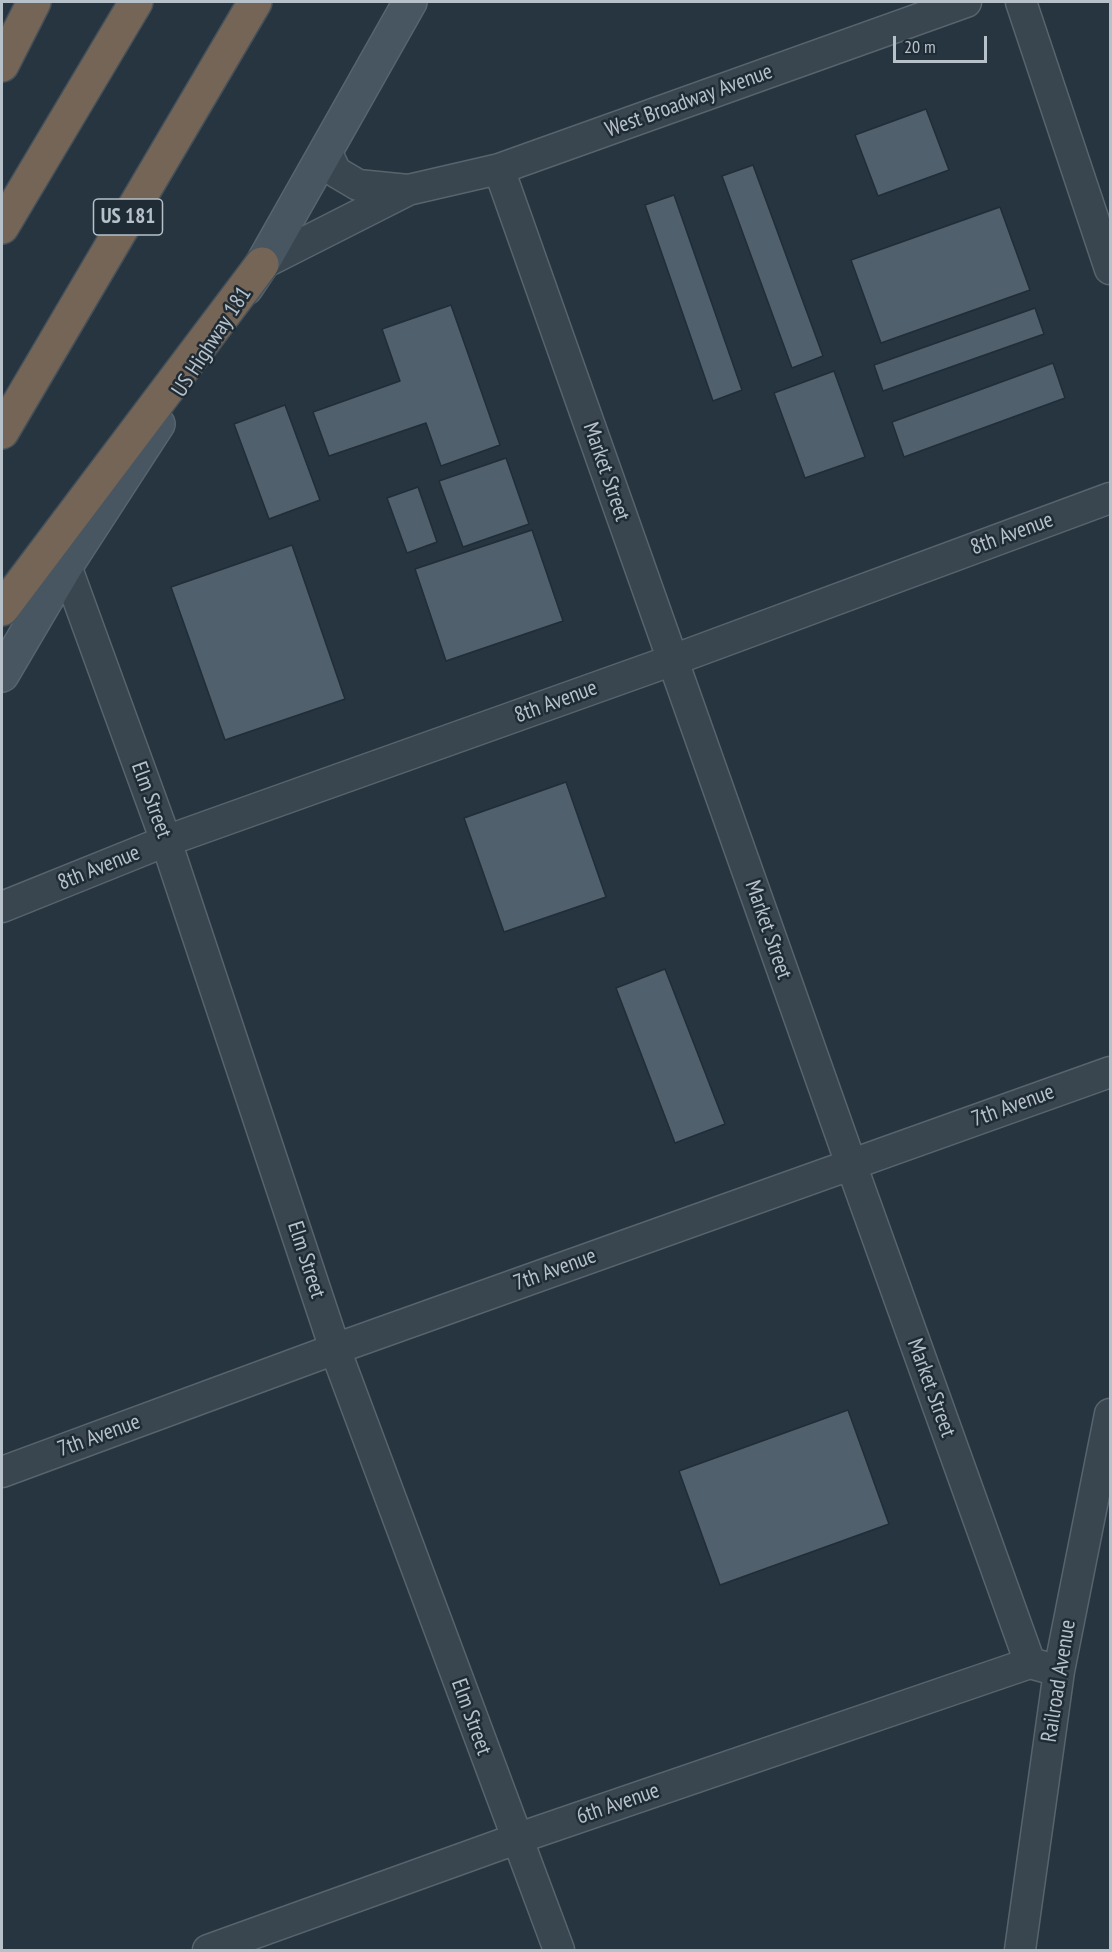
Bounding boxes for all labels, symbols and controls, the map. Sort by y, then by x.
scale bar [896,24,990,62]
text: 20 m [904,35,936,58]
street label: West Broadway Avenue [602,59,776,143]
road number: US 181 [94,199,162,235]
street label: US Highway 181 [167,282,257,402]
street label: Market Street [577,419,635,525]
street label: 8th Avenue [967,507,1057,561]
street label: 8th Avenue [511,675,601,729]
street label: Elm Street [125,758,177,842]
street label: 8th Avenue [54,840,144,896]
street label: Market Street [739,877,797,983]
street label: 7th Avenue [968,1079,1058,1133]
street label: Elm Street [281,1218,331,1302]
street label: 7th Avenue [510,1243,600,1297]
street label: Market Street [901,1335,961,1441]
street label: 7th Avenue [54,1409,144,1463]
street label: Railroad Avenue [1036,1618,1082,1744]
street label: Elm Street [445,1675,497,1759]
street label: 6th Avenue [573,1778,663,1830]

